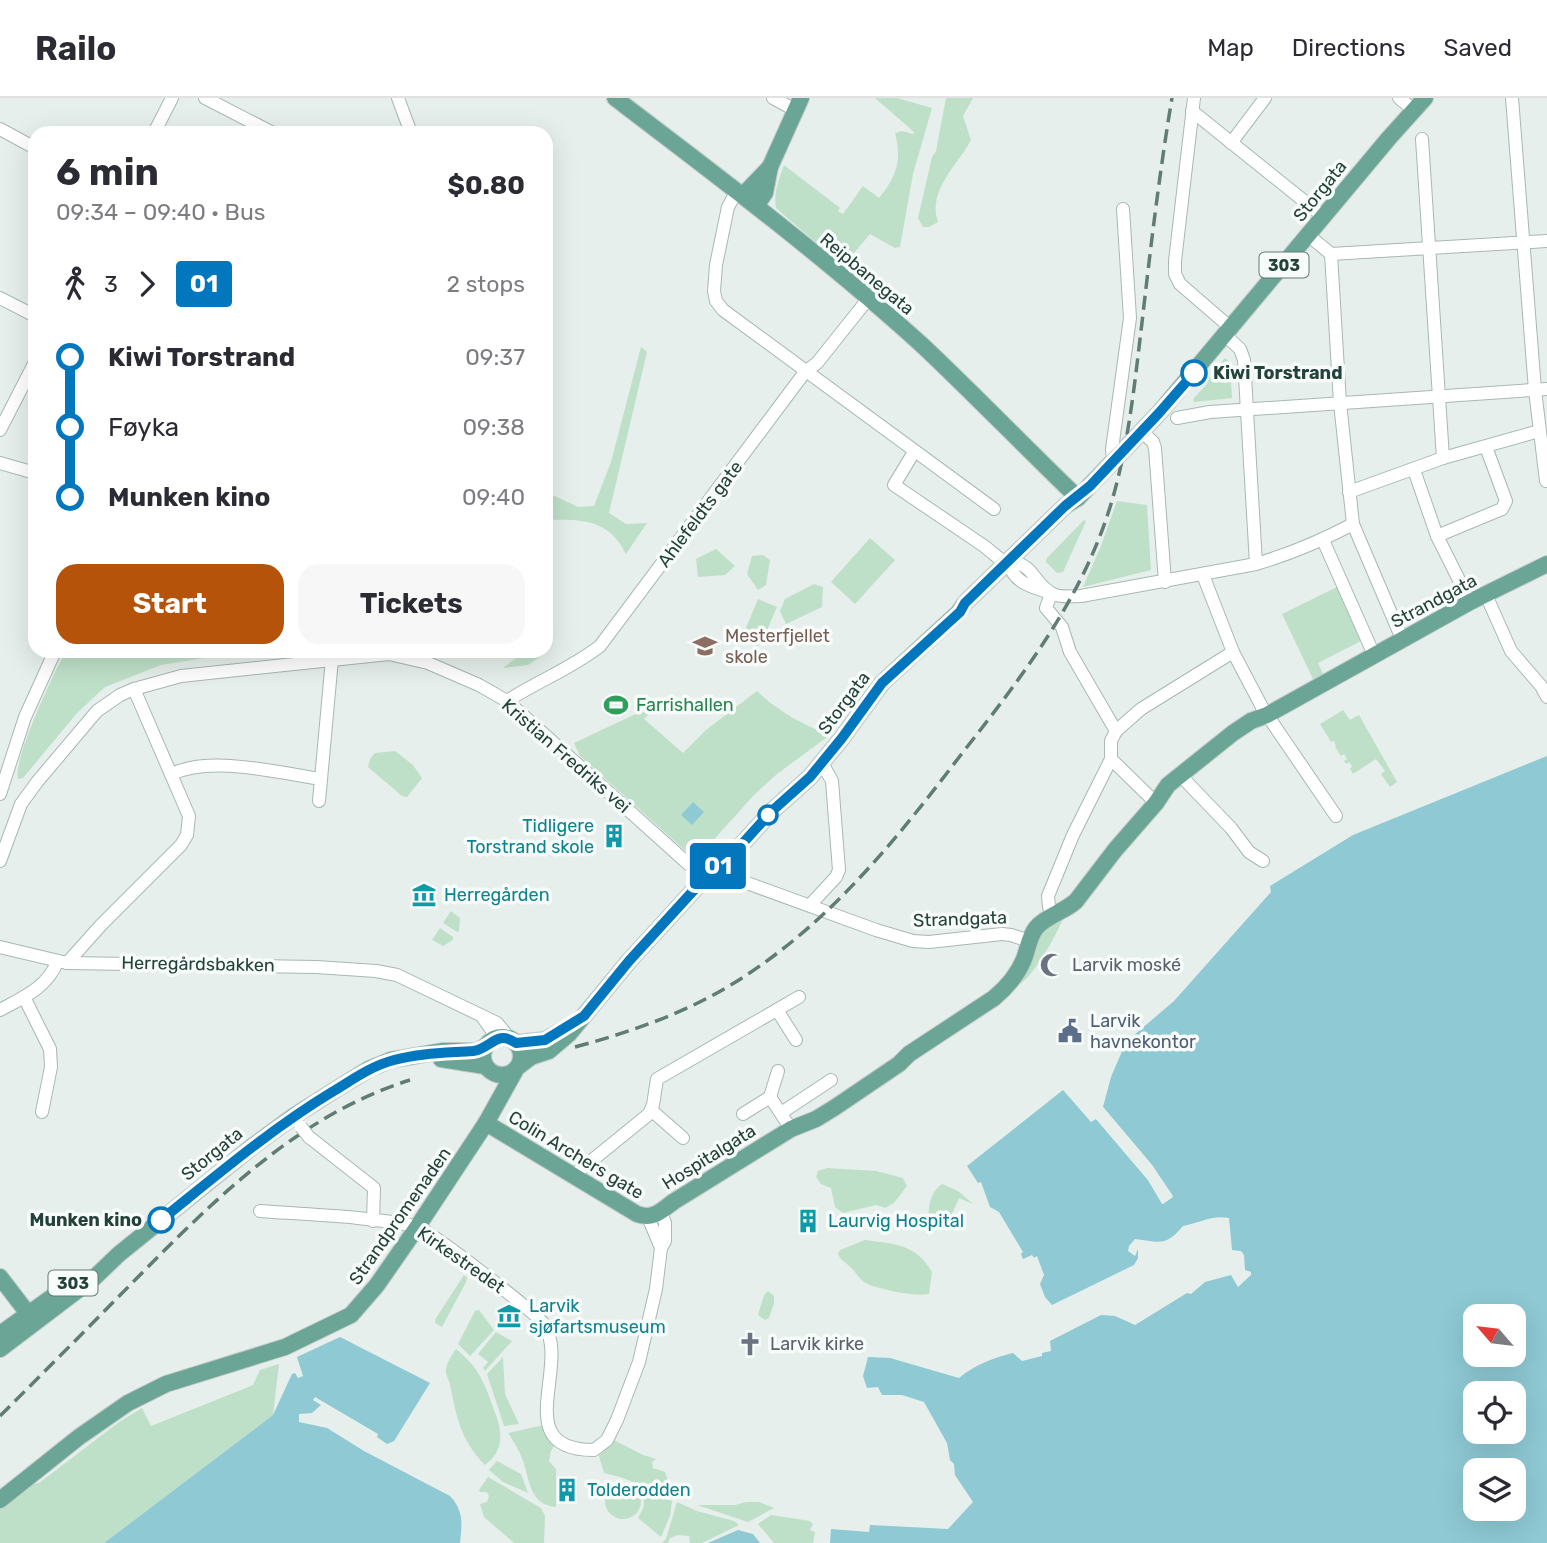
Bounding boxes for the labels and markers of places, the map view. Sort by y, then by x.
marker: Kiwi Torstrand [1181,360,1207,386]
place label: Kiwi Torstrand [1213,362,1343,384]
place label: Mesterfjellet skole [725,625,830,668]
school or university icon: Mesterfjellet skole [691,632,719,660]
sports icon: Farrishallen [602,691,630,719]
place label: Farrishallen [636,694,734,716]
unlabelled marker [758,805,778,825]
place label: Tidligere Torstrand skole [466,815,594,858]
building icon: Tidligere Torstrand skole [600,822,628,850]
museum icon: Herregården [410,881,438,909]
place label: Herregården [444,884,550,906]
mosque icon: Larvik moské [1038,951,1066,979]
place label: Larvik moské [1072,954,1181,976]
place label: Larvik havnekontor [1090,1010,1196,1053]
public building icon: Larvik havnekontor [1056,1017,1084,1045]
marker: Munken kino [148,1207,174,1233]
building icon: Laurvig Hospital [794,1207,822,1235]
place label: Munken kino [30,1209,142,1231]
place label: Laurvig Hospital [828,1210,964,1232]
place label: Larvik sjøfartsmuseum [529,1295,666,1338]
museum icon: Larvik sjøfartsmuseum [495,1302,523,1330]
church icon: Larvik kirke [736,1330,764,1358]
place label: Larvik kirke [770,1333,864,1355]
building icon: Tolderodden [553,1476,581,1504]
place label: Tolderodden [587,1479,691,1501]

